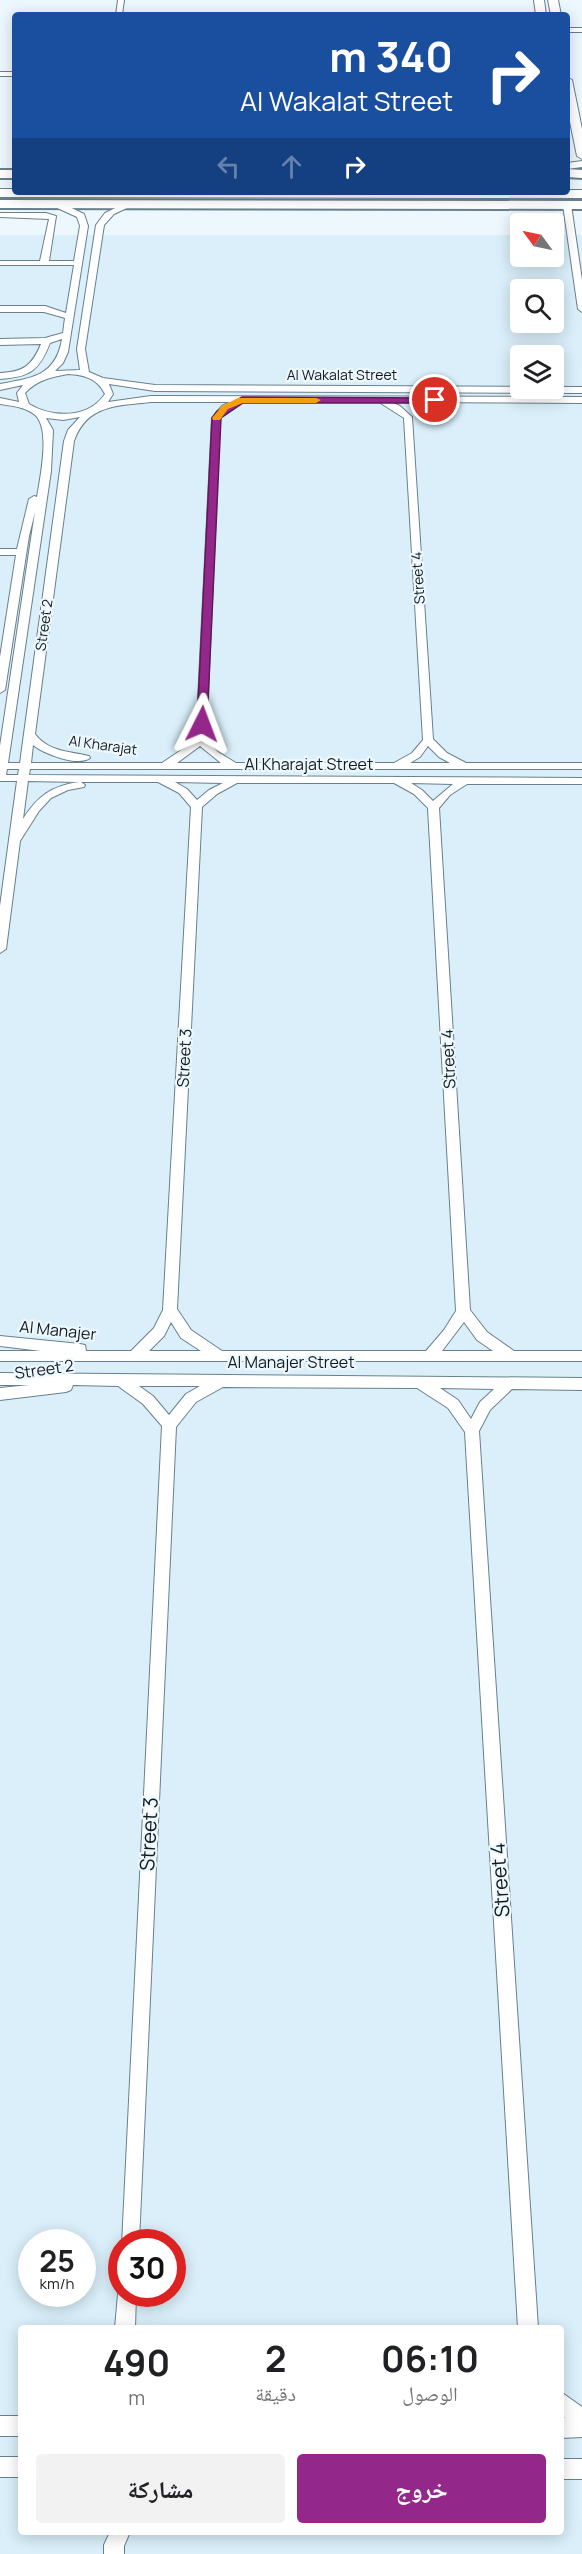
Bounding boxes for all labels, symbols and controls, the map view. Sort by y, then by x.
text: 340 m [329,27,453,85]
icon: right [474,36,552,114]
text: Al Wakalat Street [240,82,453,119]
icon: left [212,150,245,183]
icon: ahead [275,150,308,183]
icon: right [338,150,371,183]
north arrow [510,213,564,267]
map controls [510,213,564,399]
button: search [510,279,564,333]
button: layers [510,345,564,399]
street label: Al Wakalat Street [287,365,398,384]
pin [409,374,460,425]
icon: arrive [418,383,451,416]
street label: Street 4 [406,551,429,605]
street label: Street 2 [30,598,57,652]
position arrow [170,692,234,756]
street label: Al Kharajat [68,730,139,759]
street label: Al Kharajat Street [245,753,373,775]
street label: Street 3 [171,1028,197,1088]
street label: Street 4 [435,1029,461,1089]
street label: Al Manajer [19,1315,98,1345]
street label: Al Manajer Street [227,1351,355,1373]
street label: Street 2 [13,1354,75,1384]
street label: Street 3 [133,1796,164,1872]
street label: Street 4 [483,1842,516,1918]
speed limit sign: 30 [108,2229,186,2307]
text: 25 [39,2240,75,2281]
text: km/h [40,2273,74,2294]
text: 2 [265,2334,286,2383]
text: 06:10 [381,2334,479,2383]
text: 490 [103,2338,170,2387]
text: دقيقة [255,2380,296,2407]
text: الوصول [402,2380,458,2407]
text: m [128,2384,145,2411]
button: مشاركة [36,2454,285,2523]
button: خروج [297,2454,546,2523]

